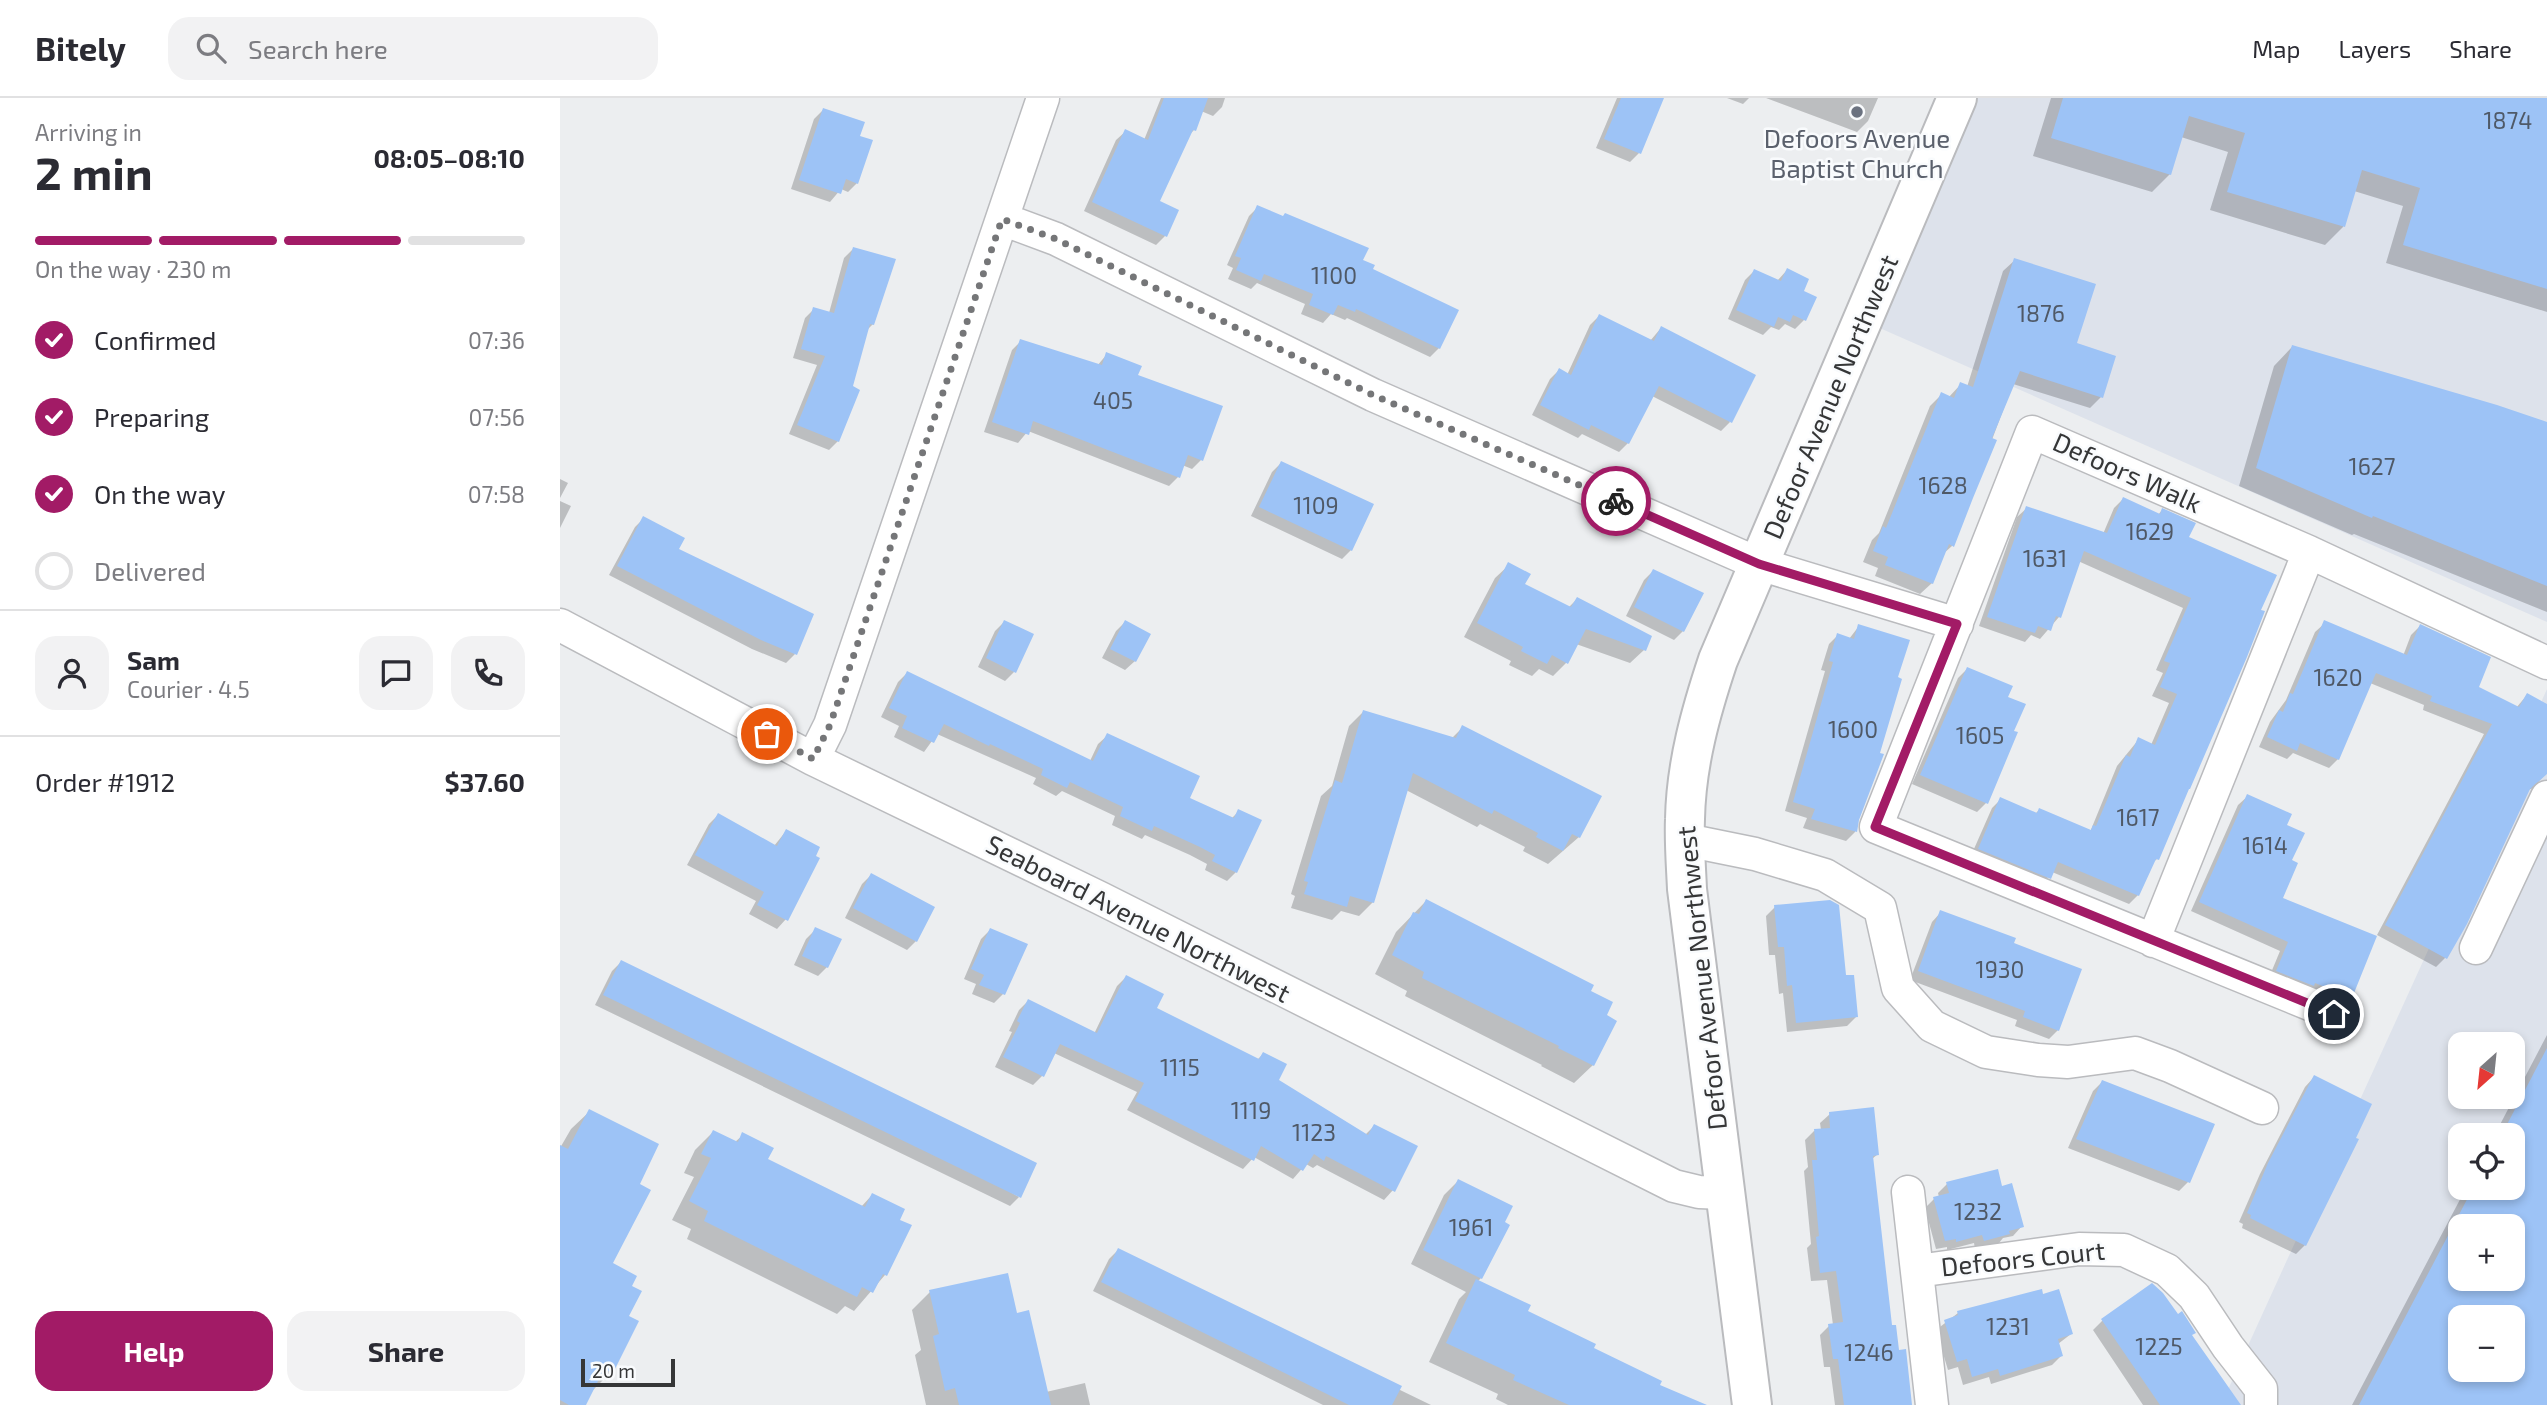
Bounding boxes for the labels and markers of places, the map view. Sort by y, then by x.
marker: Defoors Avenue Baptist Church [1849,104,1865,120]
place label: Defoors Avenue Baptist Church [1764,122,1950,183]
pin [737,704,797,764]
pin [2304,984,2364,1044]

